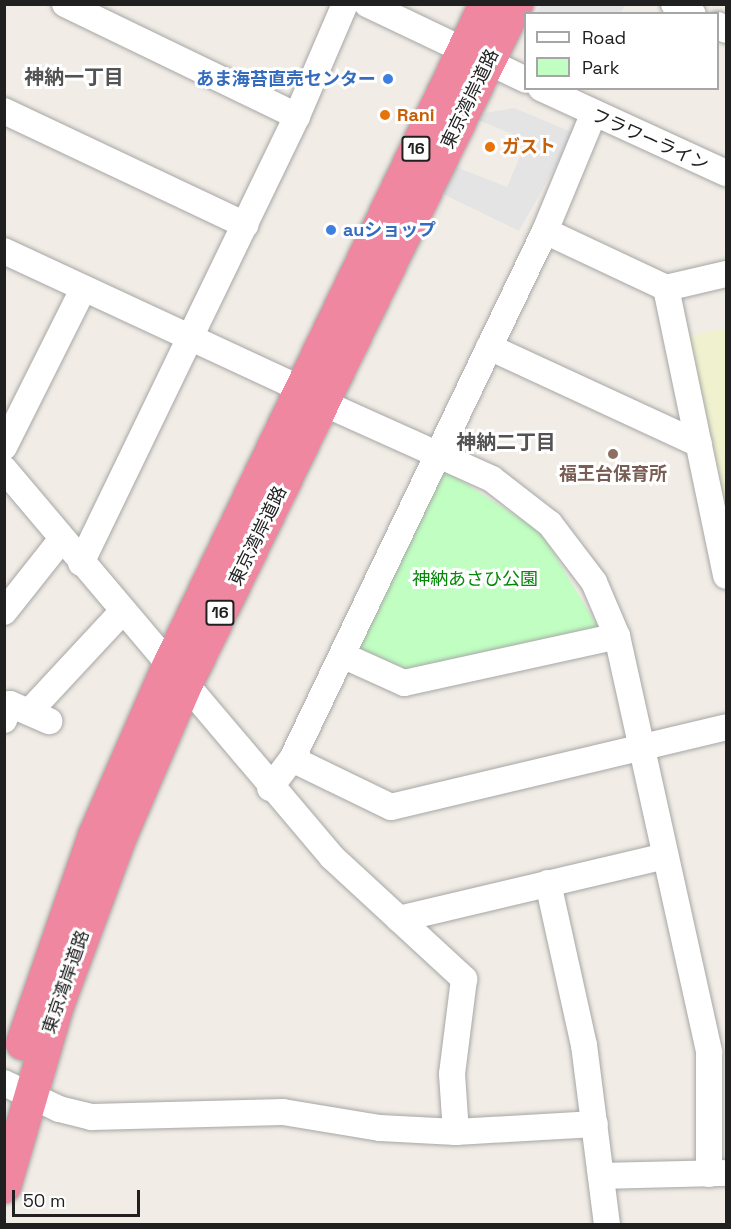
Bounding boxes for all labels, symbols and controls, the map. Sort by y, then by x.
legend [524,12,719,90]
text: Road [582,26,626,49]
street label: 東京湾岸道路 [437,46,503,152]
text: Park [582,56,619,79]
district label: 神納一丁目 [24,65,124,89]
place label: あま海苔直売センター [196,68,376,90]
marker: あま海苔直売センター [381,72,395,86]
place label: Rani [397,104,435,126]
street label: フラワーライン [588,105,712,175]
marker: Rani [378,108,392,122]
road number: 16 [401,136,431,162]
place label: ガスト [502,136,556,158]
marker: ガスト [483,140,497,154]
place label: auショップ [343,219,436,241]
marker: auショップ [324,223,338,237]
district label: 神納二丁目 [456,430,556,454]
marker: 福王台保育所 [606,447,620,461]
place label: 福王台保育所 [559,463,667,485]
street label: 東京湾岸道路 [225,483,291,589]
park label: 神納あさひ公園 [412,568,538,590]
road number: 16 [205,600,235,626]
street label: 東京湾岸道路 [38,927,94,1037]
scale bar [15,1178,142,1216]
text: 50 m [23,1189,65,1212]

